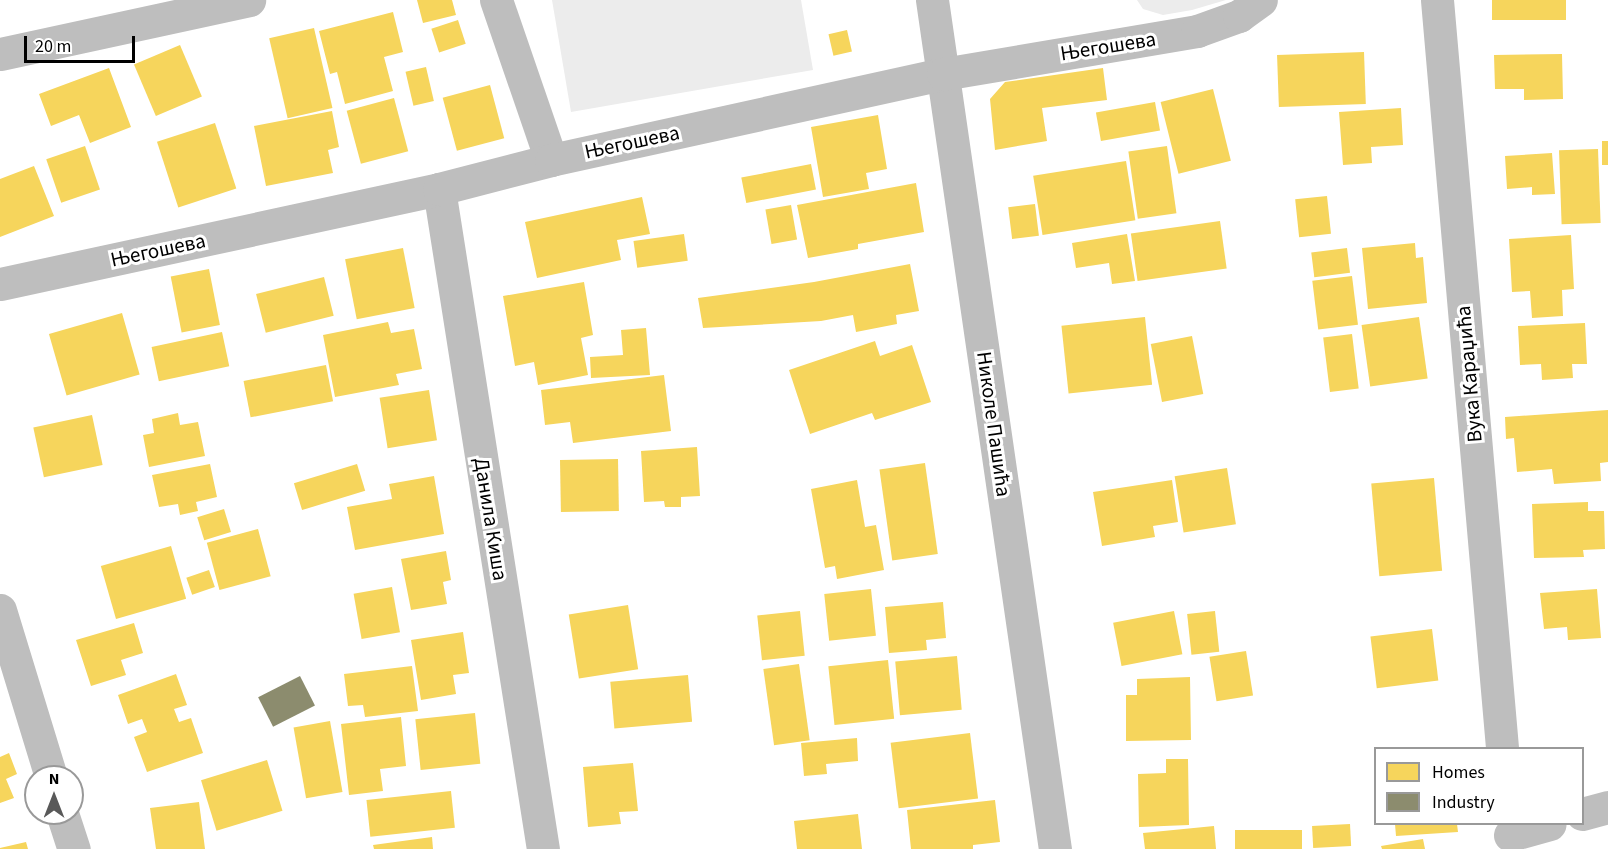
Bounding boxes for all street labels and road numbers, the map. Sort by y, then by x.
street label: Његошева [1058,26,1158,66]
street label: Његошева [582,120,682,164]
street label: Његошева [108,228,208,272]
street label: Вука Караџића [1450,305,1488,443]
street label: Николе Пашића [971,350,1017,498]
street label: Данила Киша [469,456,513,582]

